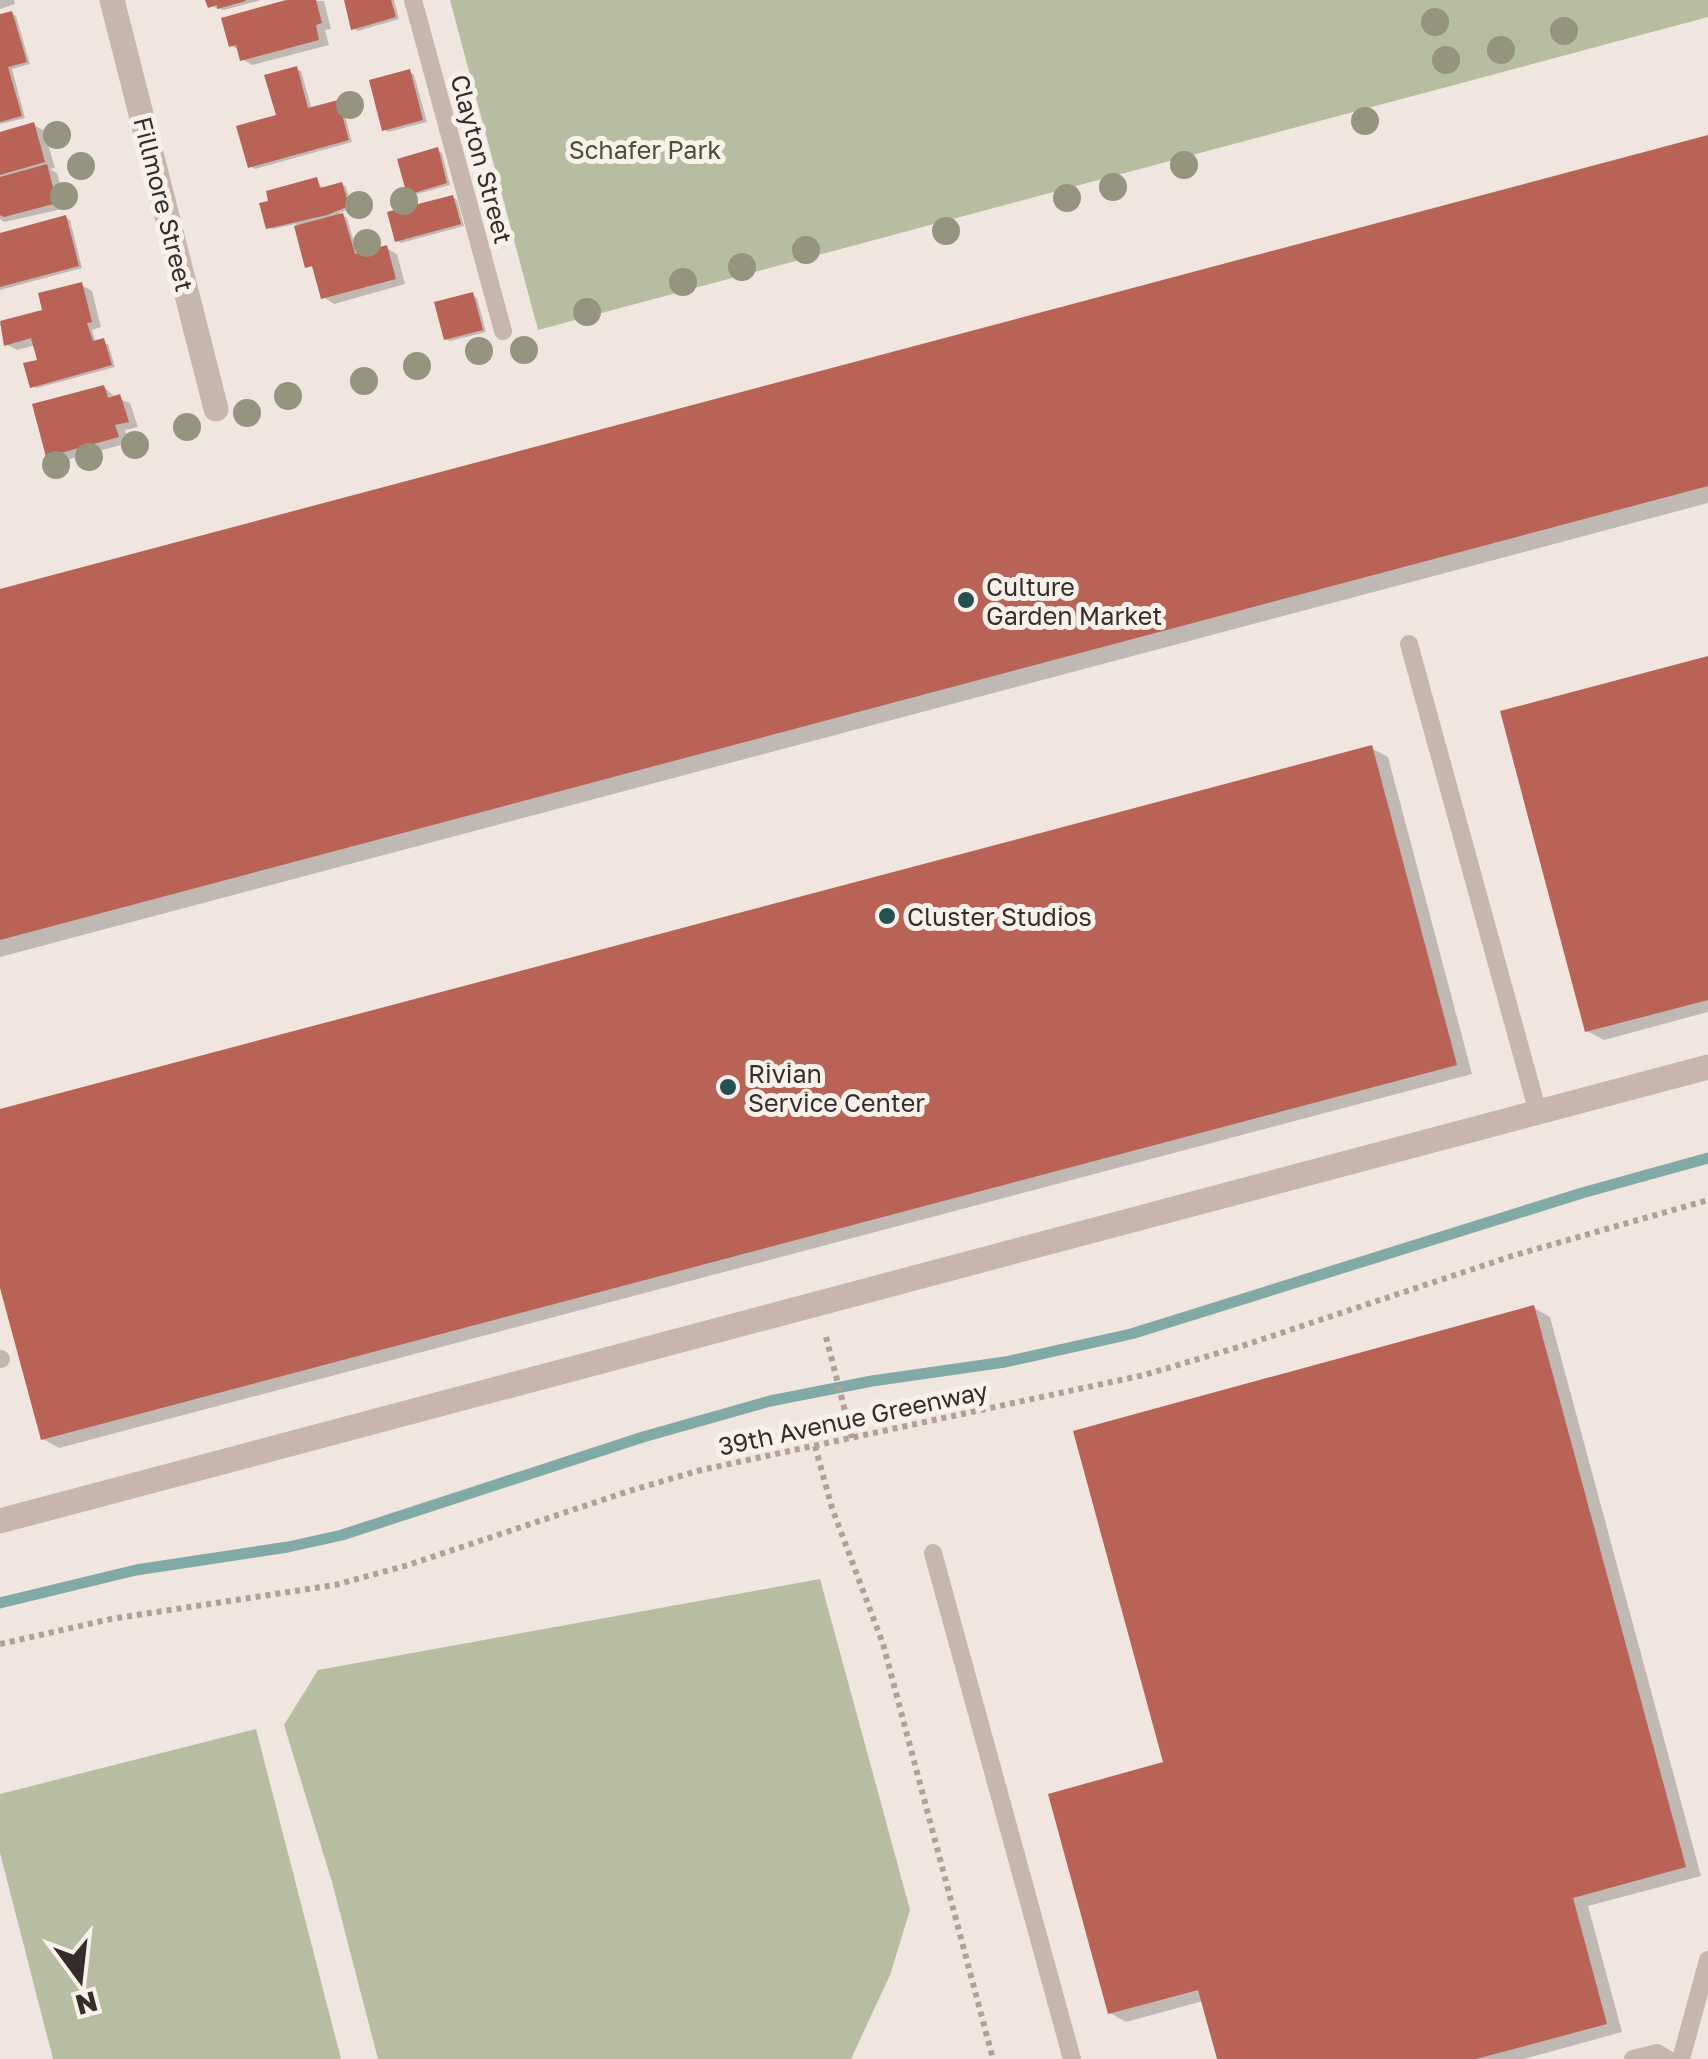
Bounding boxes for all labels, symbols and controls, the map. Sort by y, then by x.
street label: Clayton Street [445,71,519,247]
street label: Fillmore Street [127,113,201,295]
park label: Schafer Park [569,134,721,165]
place label: Culture Garden Market [986,571,1162,631]
marker: Culture Garden Market [955,589,977,611]
place label: Cluster Studios [907,901,1092,932]
marker: Cluster Studios [876,905,898,927]
place label: Rivian Service Center [748,1058,925,1118]
marker: Rivian Service Center [717,1076,739,1098]
street label: 39th Avenue Greenway [716,1374,990,1462]
north arrow [30,1929,130,2029]
text: N [72,1985,101,2022]

